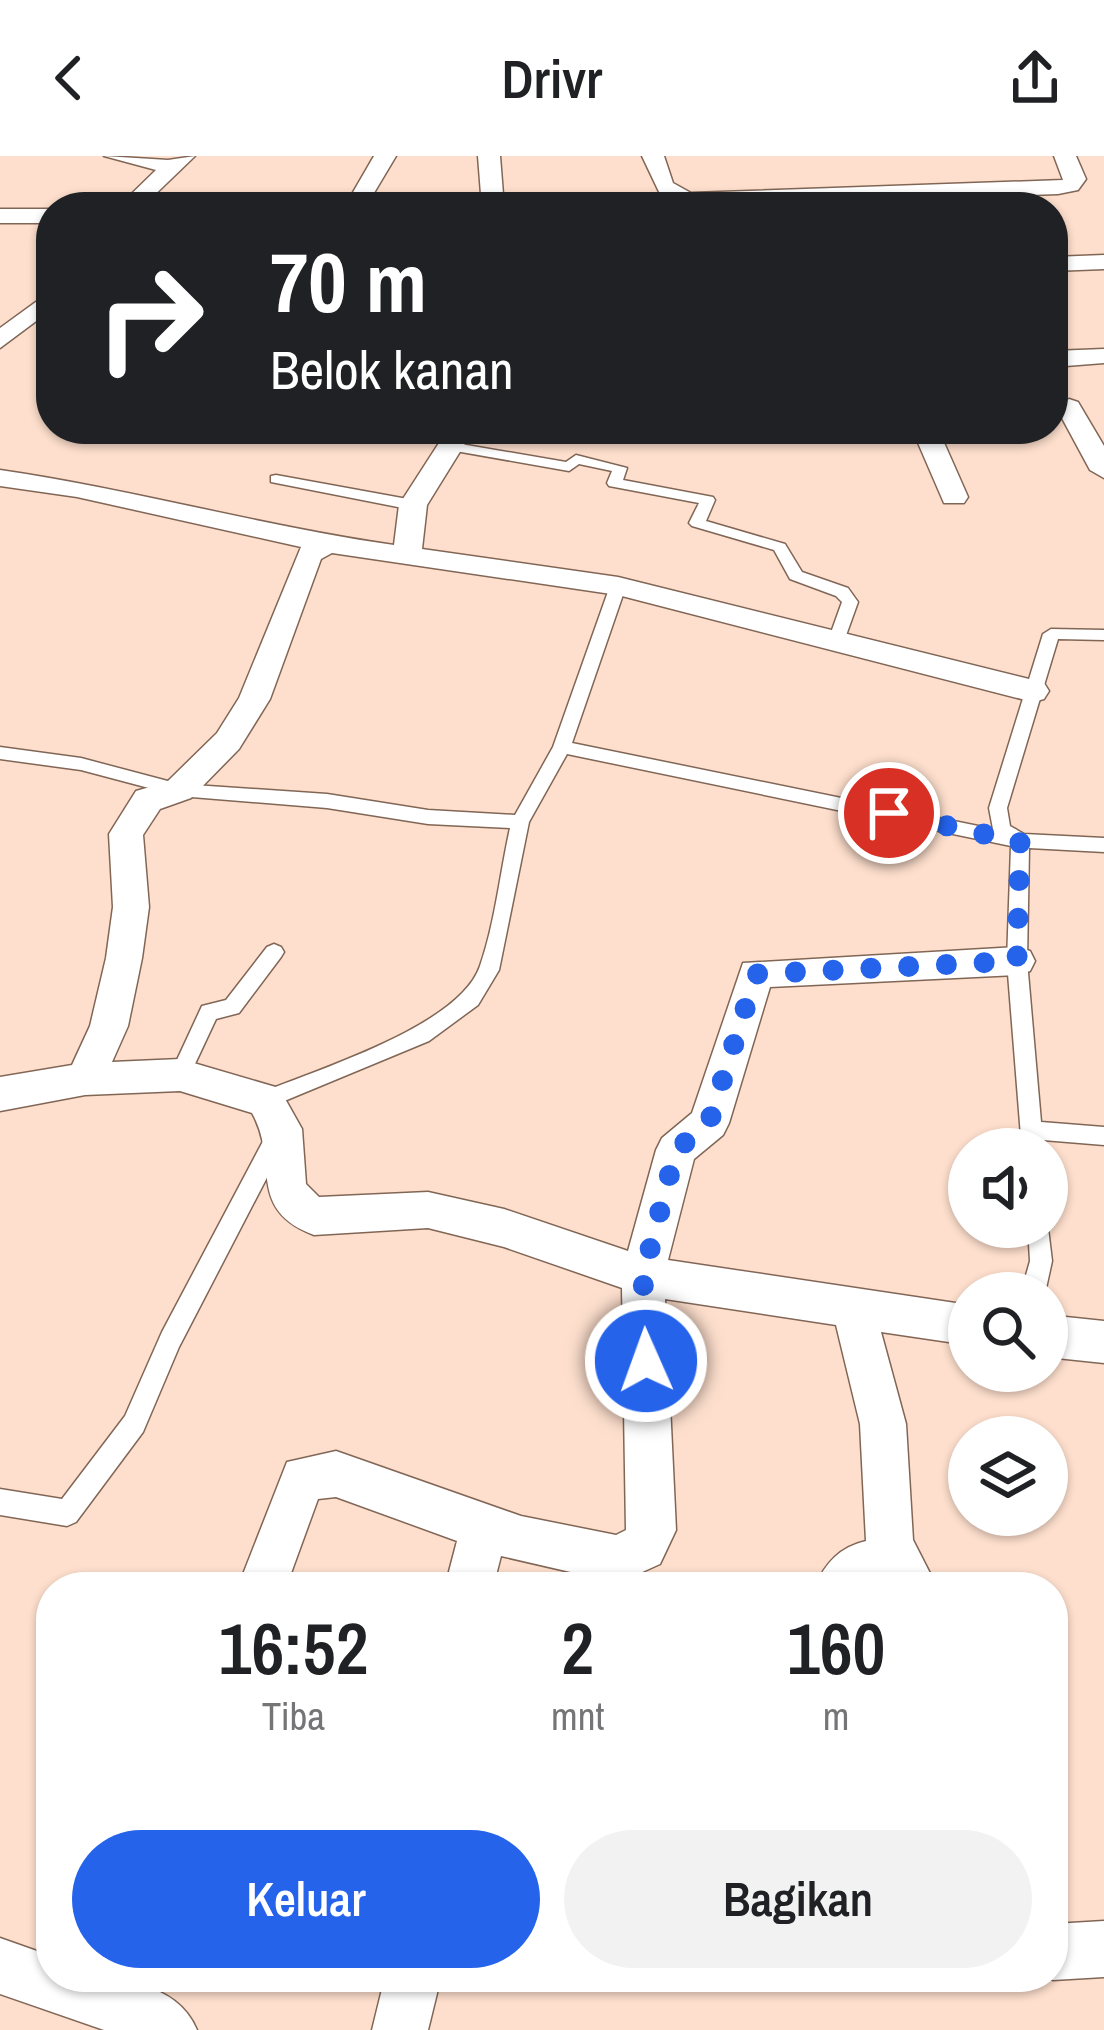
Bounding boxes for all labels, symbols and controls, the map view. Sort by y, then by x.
text: Drivr [502,42,602,115]
icon: back [36,45,102,111]
icon: share [1002,45,1068,111]
text: 70 m [270,225,427,338]
icon: right [72,240,228,396]
text: Belok kanan [270,333,514,406]
pin [838,762,940,864]
icon: arrive [856,780,922,846]
map controls [948,1128,1068,1536]
button: sound [948,1128,1068,1248]
button: search [948,1272,1068,1392]
position arrow [583,1298,709,1424]
button: layers [948,1416,1068,1536]
text: 16:52 [219,1599,368,1696]
text: 2 [561,1599,594,1696]
text: 160 [787,1599,885,1696]
text: Tiba [262,1690,325,1742]
text: mnt [551,1690,604,1742]
text: m [823,1690,849,1742]
button: Keluar [72,1830,540,1968]
button: Bagikan [564,1830,1032,1968]

